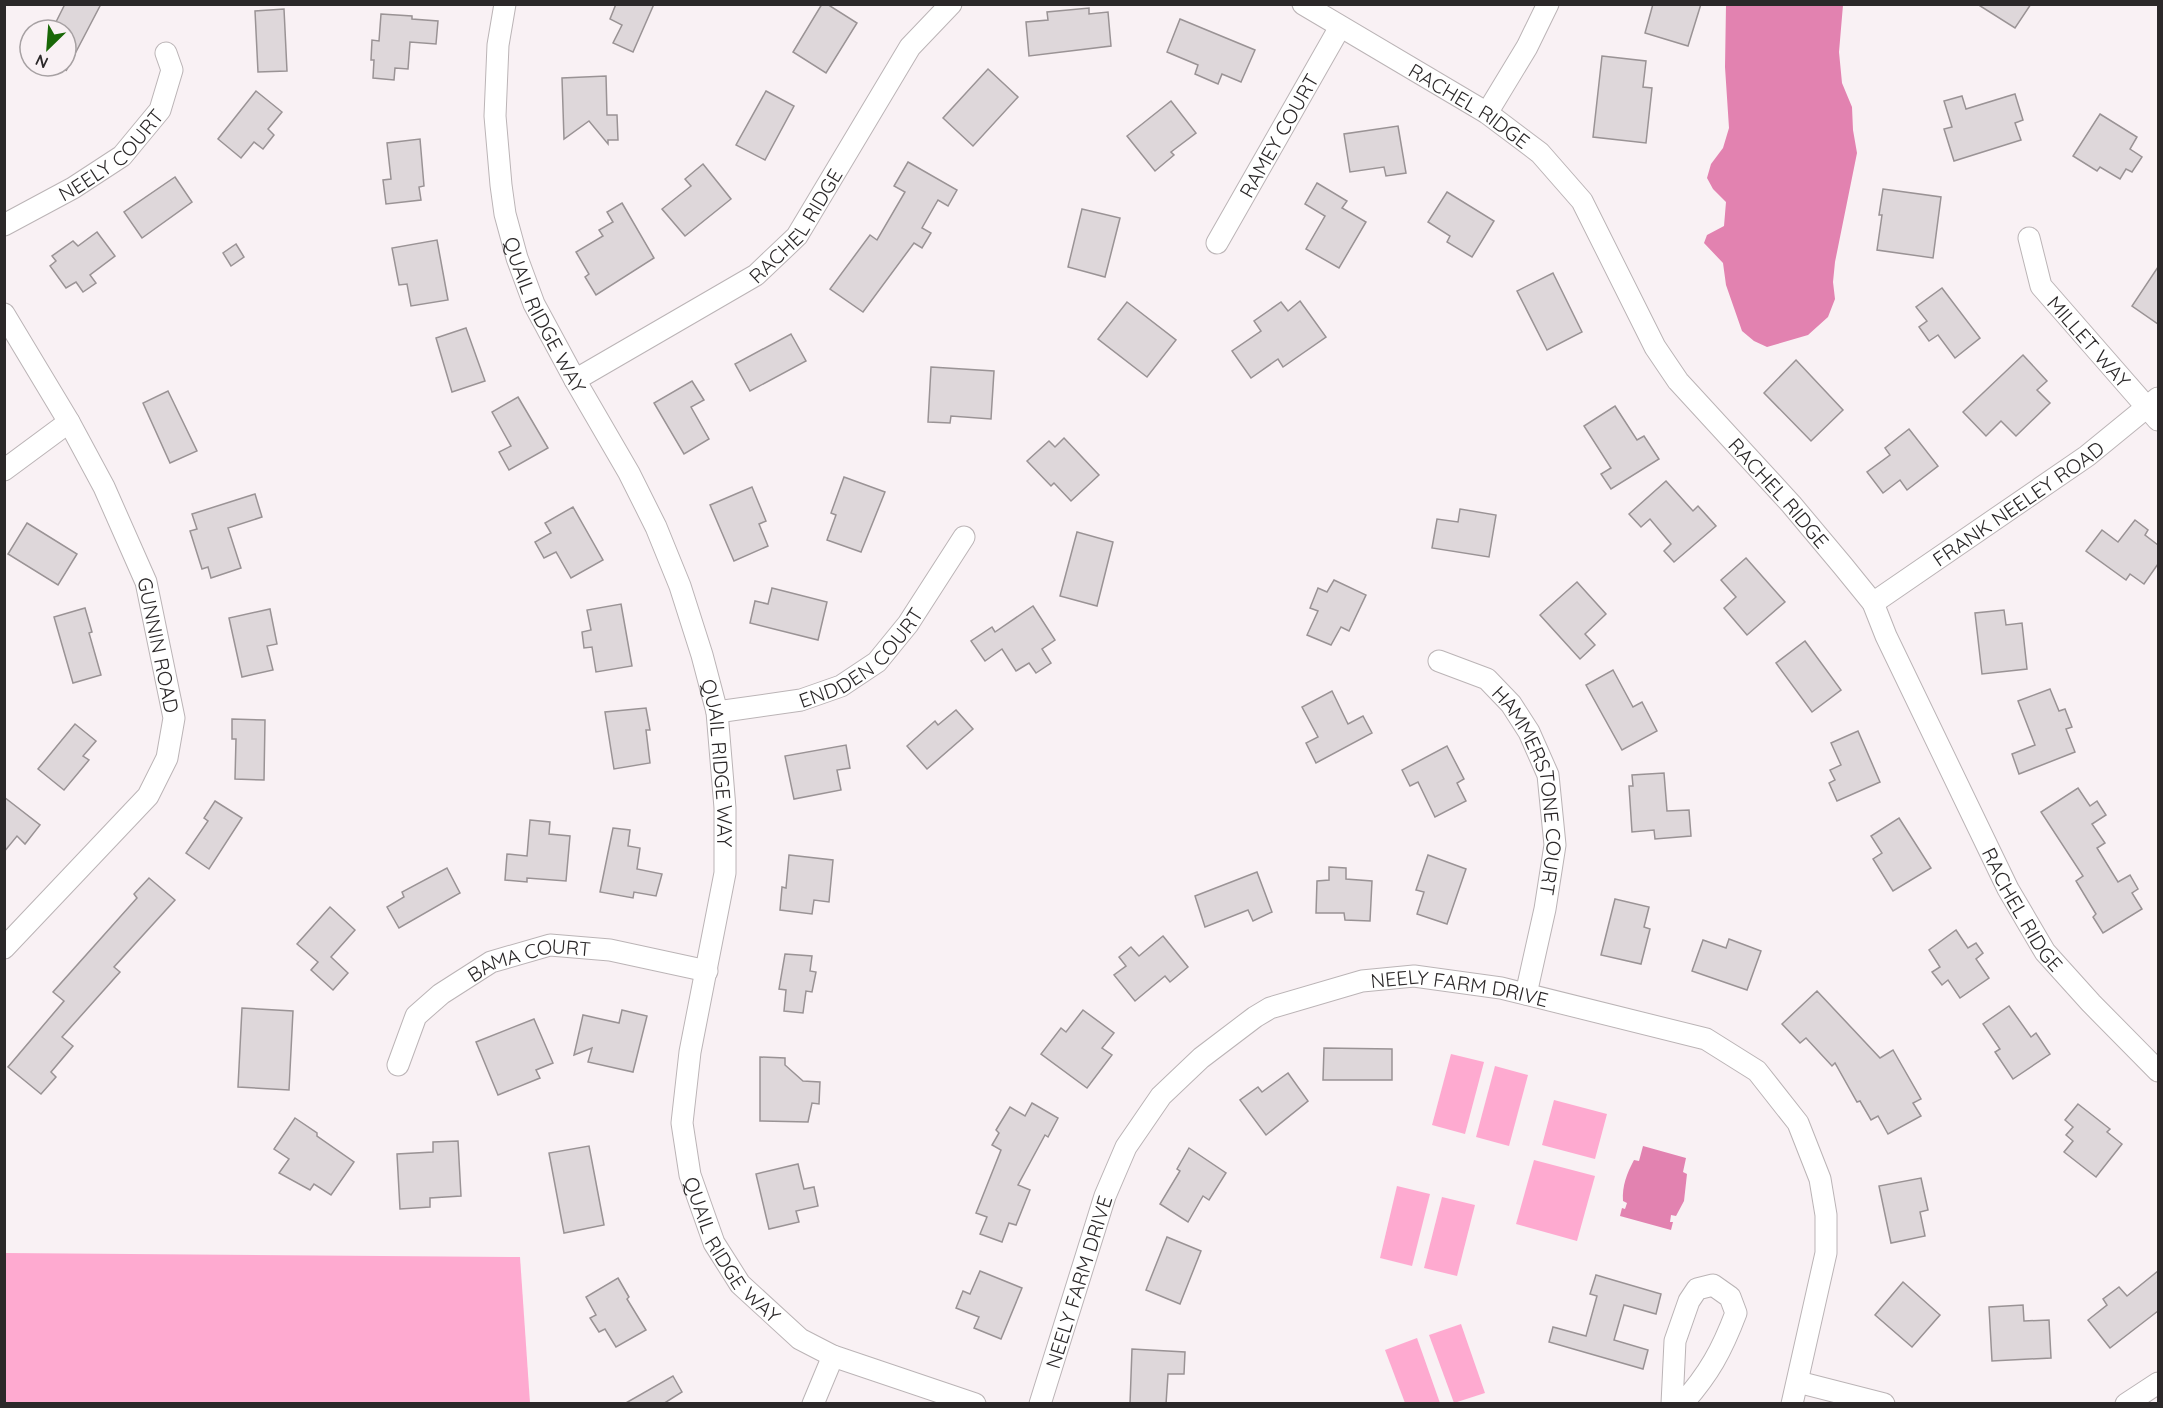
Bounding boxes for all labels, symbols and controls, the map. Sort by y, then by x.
north arrow [18,18,78,78]
text: N [32,50,51,73]
street label: RACHEL RIDGE [1404,57,1535,154]
street label: RAMEY COURT [1233,69,1324,202]
street label: NEELY COURT [54,103,168,206]
street label: RACHEL RIDGE [743,164,847,288]
street label: QUAIL RIDGE WAY [499,234,592,397]
street label: MILLET WAY [2042,290,2136,393]
street label: RACHEL RIDGE [1724,432,1835,553]
street label: FRANK NEELEY ROAD [1927,435,2109,571]
street label: GUNNIN ROAD [133,575,185,715]
street label: ENDDEN COURT [795,603,928,712]
street label: QUAIL RIDGE WAY [696,676,738,847]
street label: HAMMERSTONE COURT [1487,680,1568,897]
street label: RACHEL RIDGE [1977,843,2069,976]
street label: BAMA COURT [462,933,592,987]
street label: NEELY FARM DRIVE [1369,963,1551,1012]
street label: QUAIL RIDGE WAY [679,1173,786,1328]
street label: NEELY FARM DRIVE [1039,1192,1117,1371]

